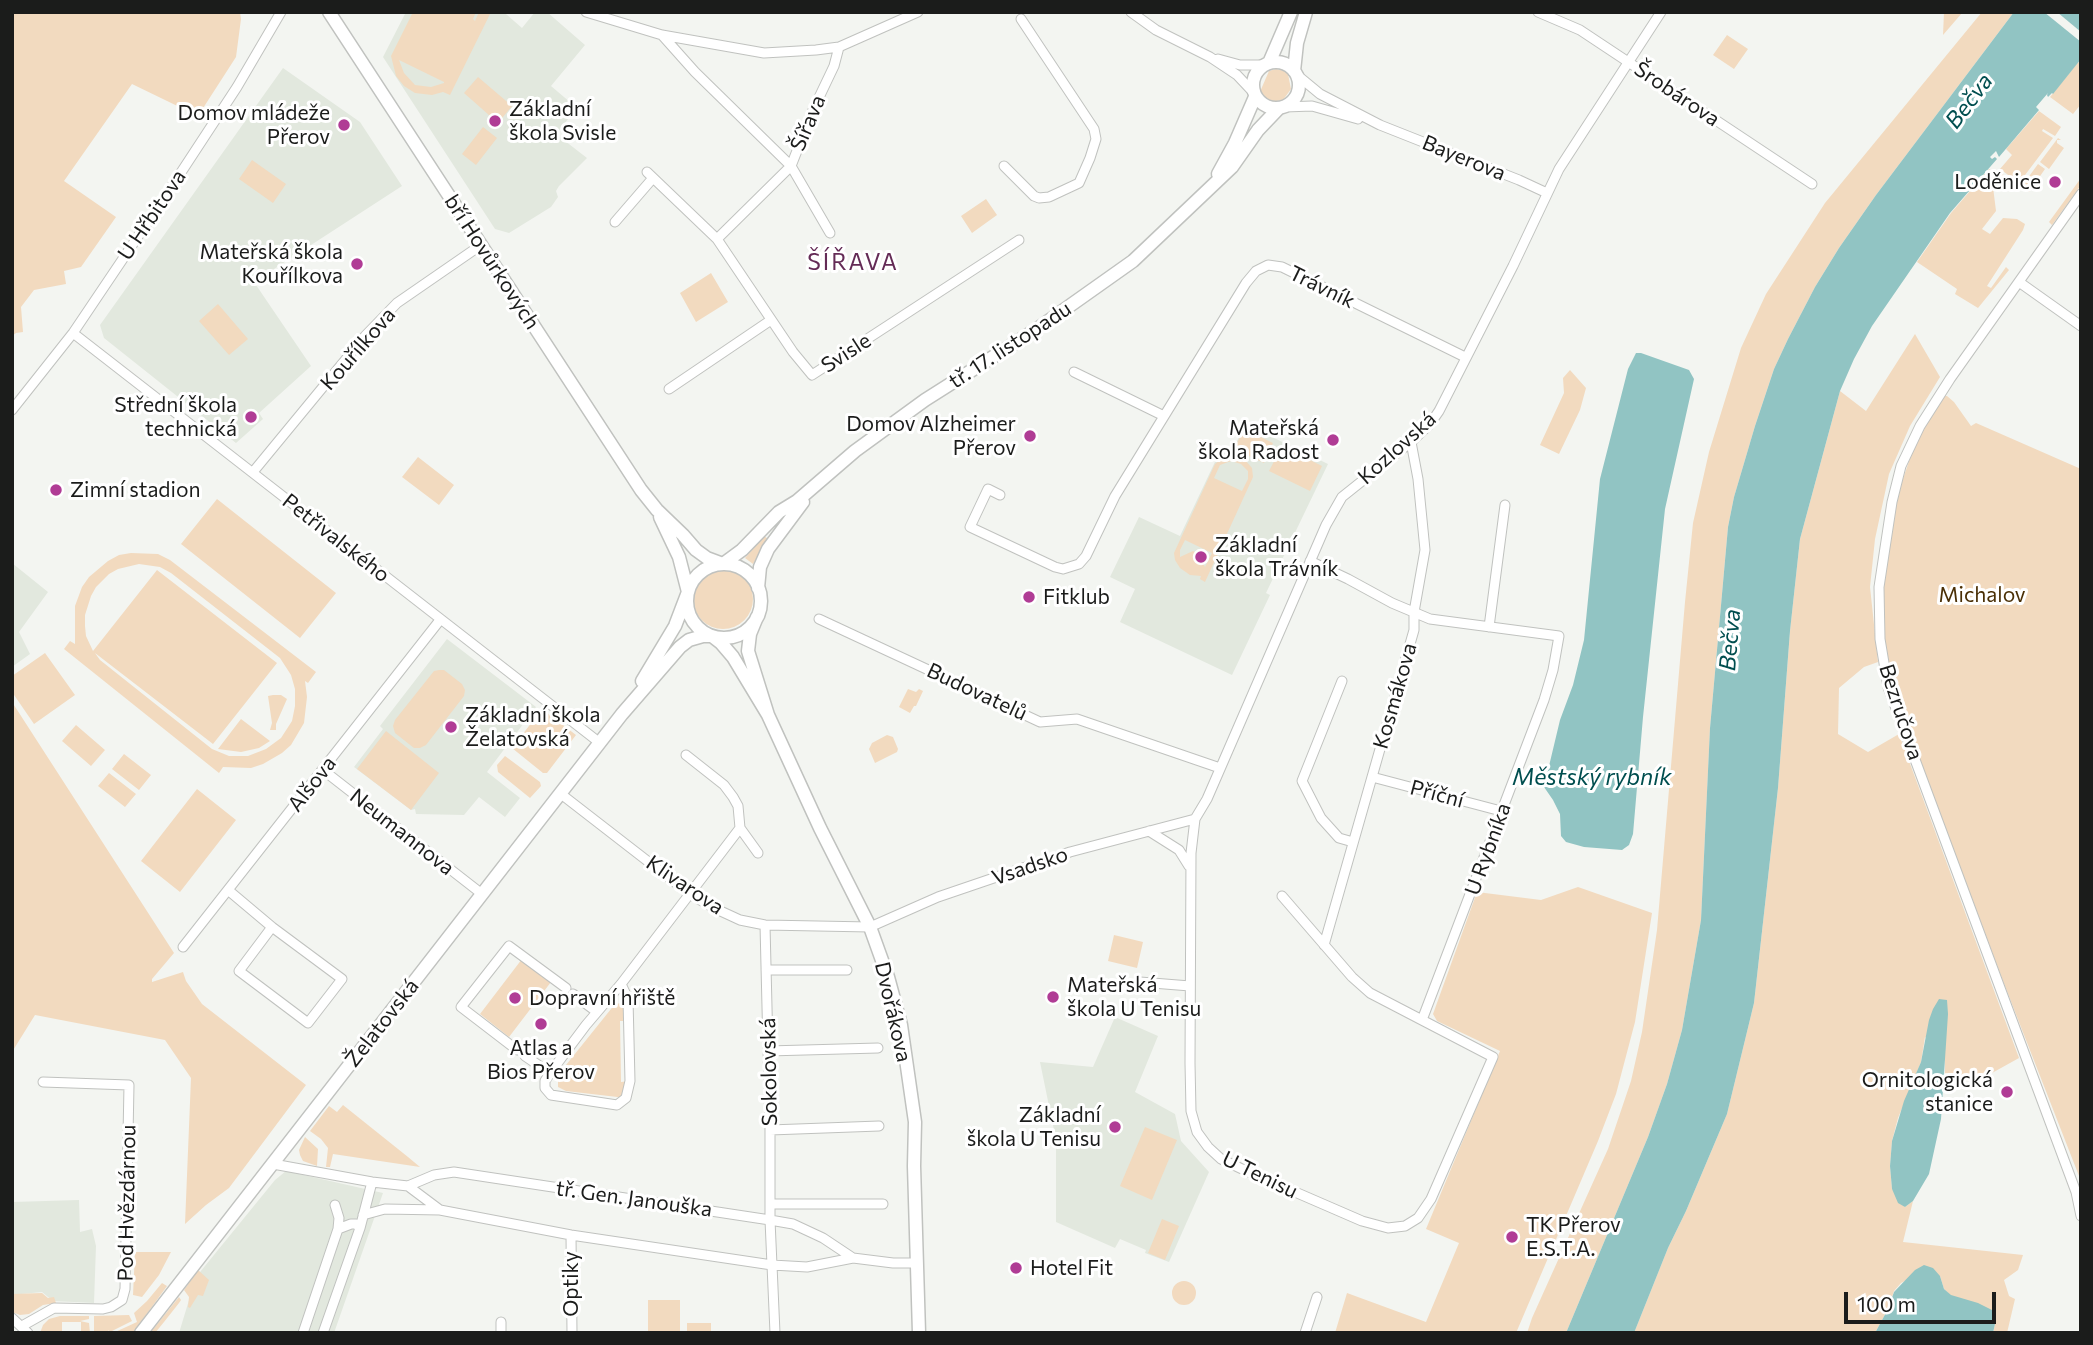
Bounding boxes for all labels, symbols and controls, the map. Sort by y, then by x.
street label: Šrobárova [1629,56,1725,132]
water label: Bečva [1939,68,1999,134]
street label: Šířava [785,91,831,155]
place label: Základní škola Svisle [509,96,616,146]
place label: Domov mládeže Přerov [177,100,330,150]
marker: Základní škola Svisle [487,113,503,129]
marker: Domov mládeže Přerov [336,117,352,133]
street label: Bayerova [1419,130,1509,186]
street label: U Hřbitova [113,165,191,265]
place label: Loděnice [1954,169,2041,195]
marker: Loděnice [2047,174,2063,190]
street label: bří Hovůrkových [439,190,545,334]
place label: Mateřská škola Kouřílkova [199,239,343,289]
district label: ŠÍŘAVA [808,248,898,276]
marker: Mateřská škola Kouřílkova [349,256,365,272]
street label: Trávník [1285,260,1359,314]
street label: tř. 17. listopadu [944,296,1076,394]
street label: Kouřílkova [315,302,401,396]
street label: Svisle [817,328,875,378]
place label: Střední škola technická [114,392,237,442]
street label: Kozlovská [1353,406,1441,490]
marker: Střední škola technická [243,409,259,425]
place label: Domov Alzheimer Přerov [846,411,1016,461]
place label: Mateřská škola Radost [1198,415,1319,465]
marker: Domov Alzheimer Přerov [1022,428,1038,444]
marker: Mateřská škola Radost [1325,432,1341,448]
place label: Zimní stadion [70,477,200,503]
marker: Zimní stadion [48,482,64,498]
street label: Petřivalského [277,488,395,588]
place label: Základní škola Trávník [1215,532,1339,582]
marker: Základní škola Trávník [1193,549,1209,565]
park label: Michalov [1938,582,2026,608]
place label: Fitklub [1043,584,1110,610]
marker: Fitklub [1021,589,1037,605]
water label: Bečva [1714,608,1746,672]
street label: Kosmákova [1368,640,1422,752]
street label: Budovatelů [923,658,1031,726]
street label: Bezručova [1874,661,1928,763]
place label: Základní škola Želatovská [465,702,601,752]
marker: Základní škola Želatovská [443,719,459,735]
street label: Alšova [283,751,341,817]
water label: Městský rybník [1512,763,1672,791]
street label: Příční [1407,775,1467,813]
street label: Neumannova [345,783,459,881]
street label: U Rybníka [1460,799,1516,899]
street label: Vsadsko [989,841,1071,891]
street label: Klivarova [641,850,729,920]
street label: Dvořákova [869,959,917,1065]
place label: Mateřská škola U Tenisu [1067,972,1201,1022]
street label: Želatovská [340,974,424,1072]
place label: Dopravní hřiště [529,985,675,1011]
marker: Mateřská škola U Tenisu [1045,989,1061,1005]
marker: Dopravní hřiště [507,990,523,1006]
marker: Atlas a Bios Přerov [533,1016,549,1032]
street label: Sokolovská [755,1018,783,1126]
place label: Atlas a Bios Přerov [487,1035,595,1085]
place label: Ornitologická stanice [1862,1067,1993,1117]
marker: Ornitologická stanice [1999,1084,2015,1100]
place label: Základní škola U Tenisu [967,1102,1101,1152]
marker: Základní škola U Tenisu [1107,1119,1123,1135]
street label: Pod Hvězdárnou [113,1124,141,1282]
street label: U Tenisu [1218,1146,1302,1204]
street label: tř. Gen. Janouška [554,1176,714,1222]
place label: TK Přerov E.S.T.A. [1526,1212,1621,1262]
marker: TK Přerov E.S.T.A. [1504,1229,1520,1245]
street label: Optiky [558,1251,584,1317]
place label: Hotel Fit [1030,1255,1113,1281]
marker: Hotel Fit [1008,1260,1024,1276]
scale bar [1848,1278,2000,1322]
text: 100 m [1857,1291,1916,1316]

